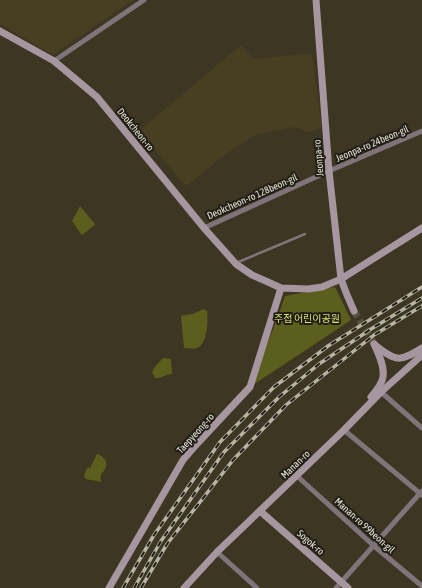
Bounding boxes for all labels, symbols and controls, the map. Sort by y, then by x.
street label: Deokcheon-ro [115,106,156,153]
street label: Jeonpa-ro 24beon-gil [334,123,411,164]
street label: Jeonpa-ro [311,139,326,177]
street label: Deokcheon-ro 128beon-gil [205,171,299,221]
park label: 주접 어린이공원 [274,313,340,324]
street label: Taepyeong-ro [175,411,216,456]
street label: Manan-ro [279,448,312,481]
street label: Manan-ro 99beon-gil [332,495,397,556]
street label: Sogok-ro [295,528,327,557]

